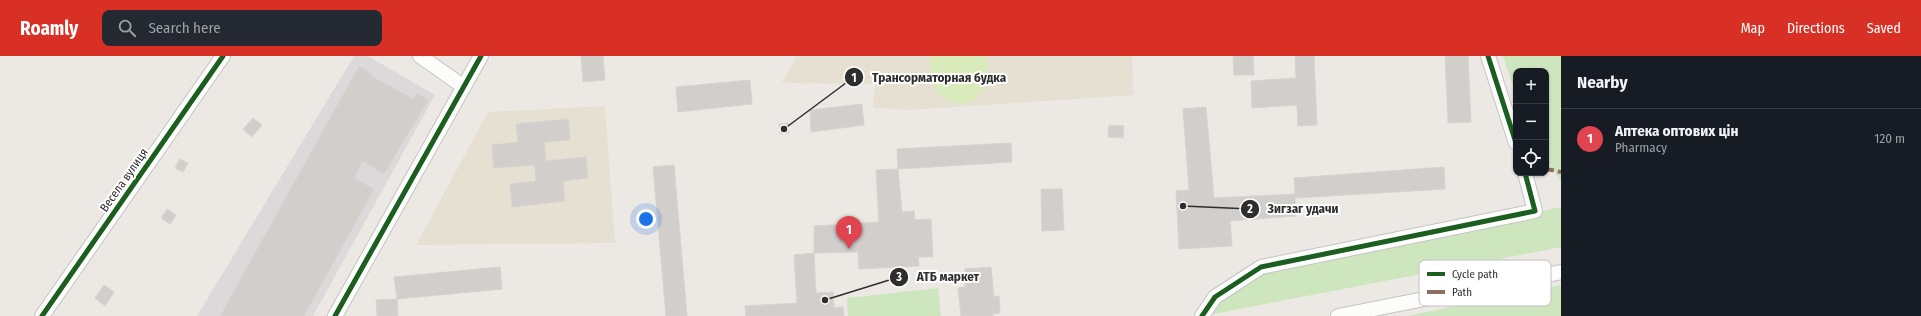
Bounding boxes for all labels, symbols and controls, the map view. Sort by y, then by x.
search box [102,10,382,46]
text: Roamly [20,17,78,40]
icon: search [116,17,138,39]
text: Search here [148,19,221,37]
text: Map [1741,20,1765,37]
text: Directions [1787,20,1845,37]
text: Saved [1867,20,1901,37]
callout: Трансорматорная будка [844,65,1014,90]
map controls [1513,68,1549,176]
button: + [1513,68,1549,104]
text: Трансорматорная будка [872,70,1007,85]
text: 1 [851,71,857,85]
text: Nearby [1577,72,1628,93]
button: − [1513,104,1549,140]
text: Аптека оптових цін [1615,122,1738,140]
text: 1 [1587,131,1593,146]
text: 120 m [1874,131,1905,146]
button: locate [1513,140,1549,176]
text: Pharmacy [1615,140,1667,155]
street label: Весела вулиця [97,146,151,214]
callout: Зигзаг удачи [1240,196,1347,221]
text: Зигзаг удачи [1267,201,1338,216]
text: 2 [1246,202,1253,216]
your location [636,209,656,229]
pin: 1 [836,216,862,249]
legend [1419,260,1551,306]
callout: АТБ маркет [889,264,988,289]
text: Cycle path [1452,268,1498,281]
text: АТБ маркет [916,269,980,284]
text: 3 [895,270,902,284]
text: Path [1452,286,1472,299]

